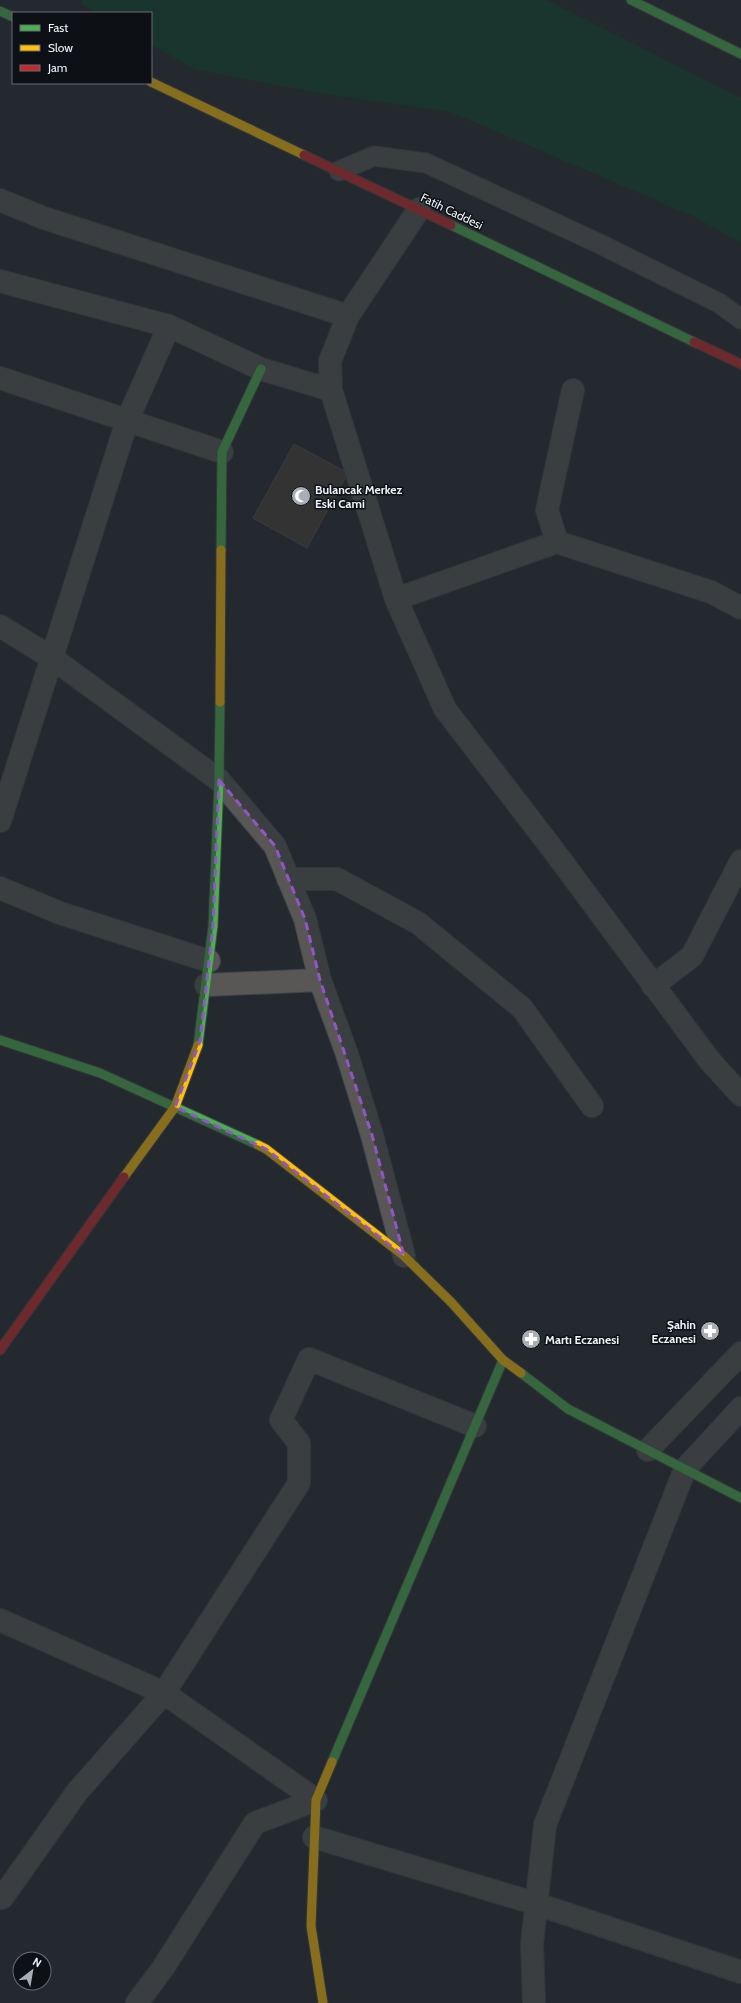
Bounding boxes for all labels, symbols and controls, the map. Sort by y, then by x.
legend [12,12,152,84]
text: Fast [48,20,68,35]
text: Slow [48,40,73,55]
text: Jam [47,60,67,75]
street label: Fatih Caddesi [419,190,485,232]
place label: Bulancak Merkez Eski Cami [315,482,403,511]
mosque icon: Bulancak Merkez Eski Cami [290,485,312,507]
place label: Şahin Eczanesi [651,1317,696,1346]
pharmacy icon: Şahin Eczanesi [699,1320,721,1342]
pharmacy icon: Martı Eczanesi [520,1328,542,1350]
place label: Martı Eczanesi [545,1332,619,1347]
north arrow [12,1951,52,1991]
text: N [30,1954,44,1970]

